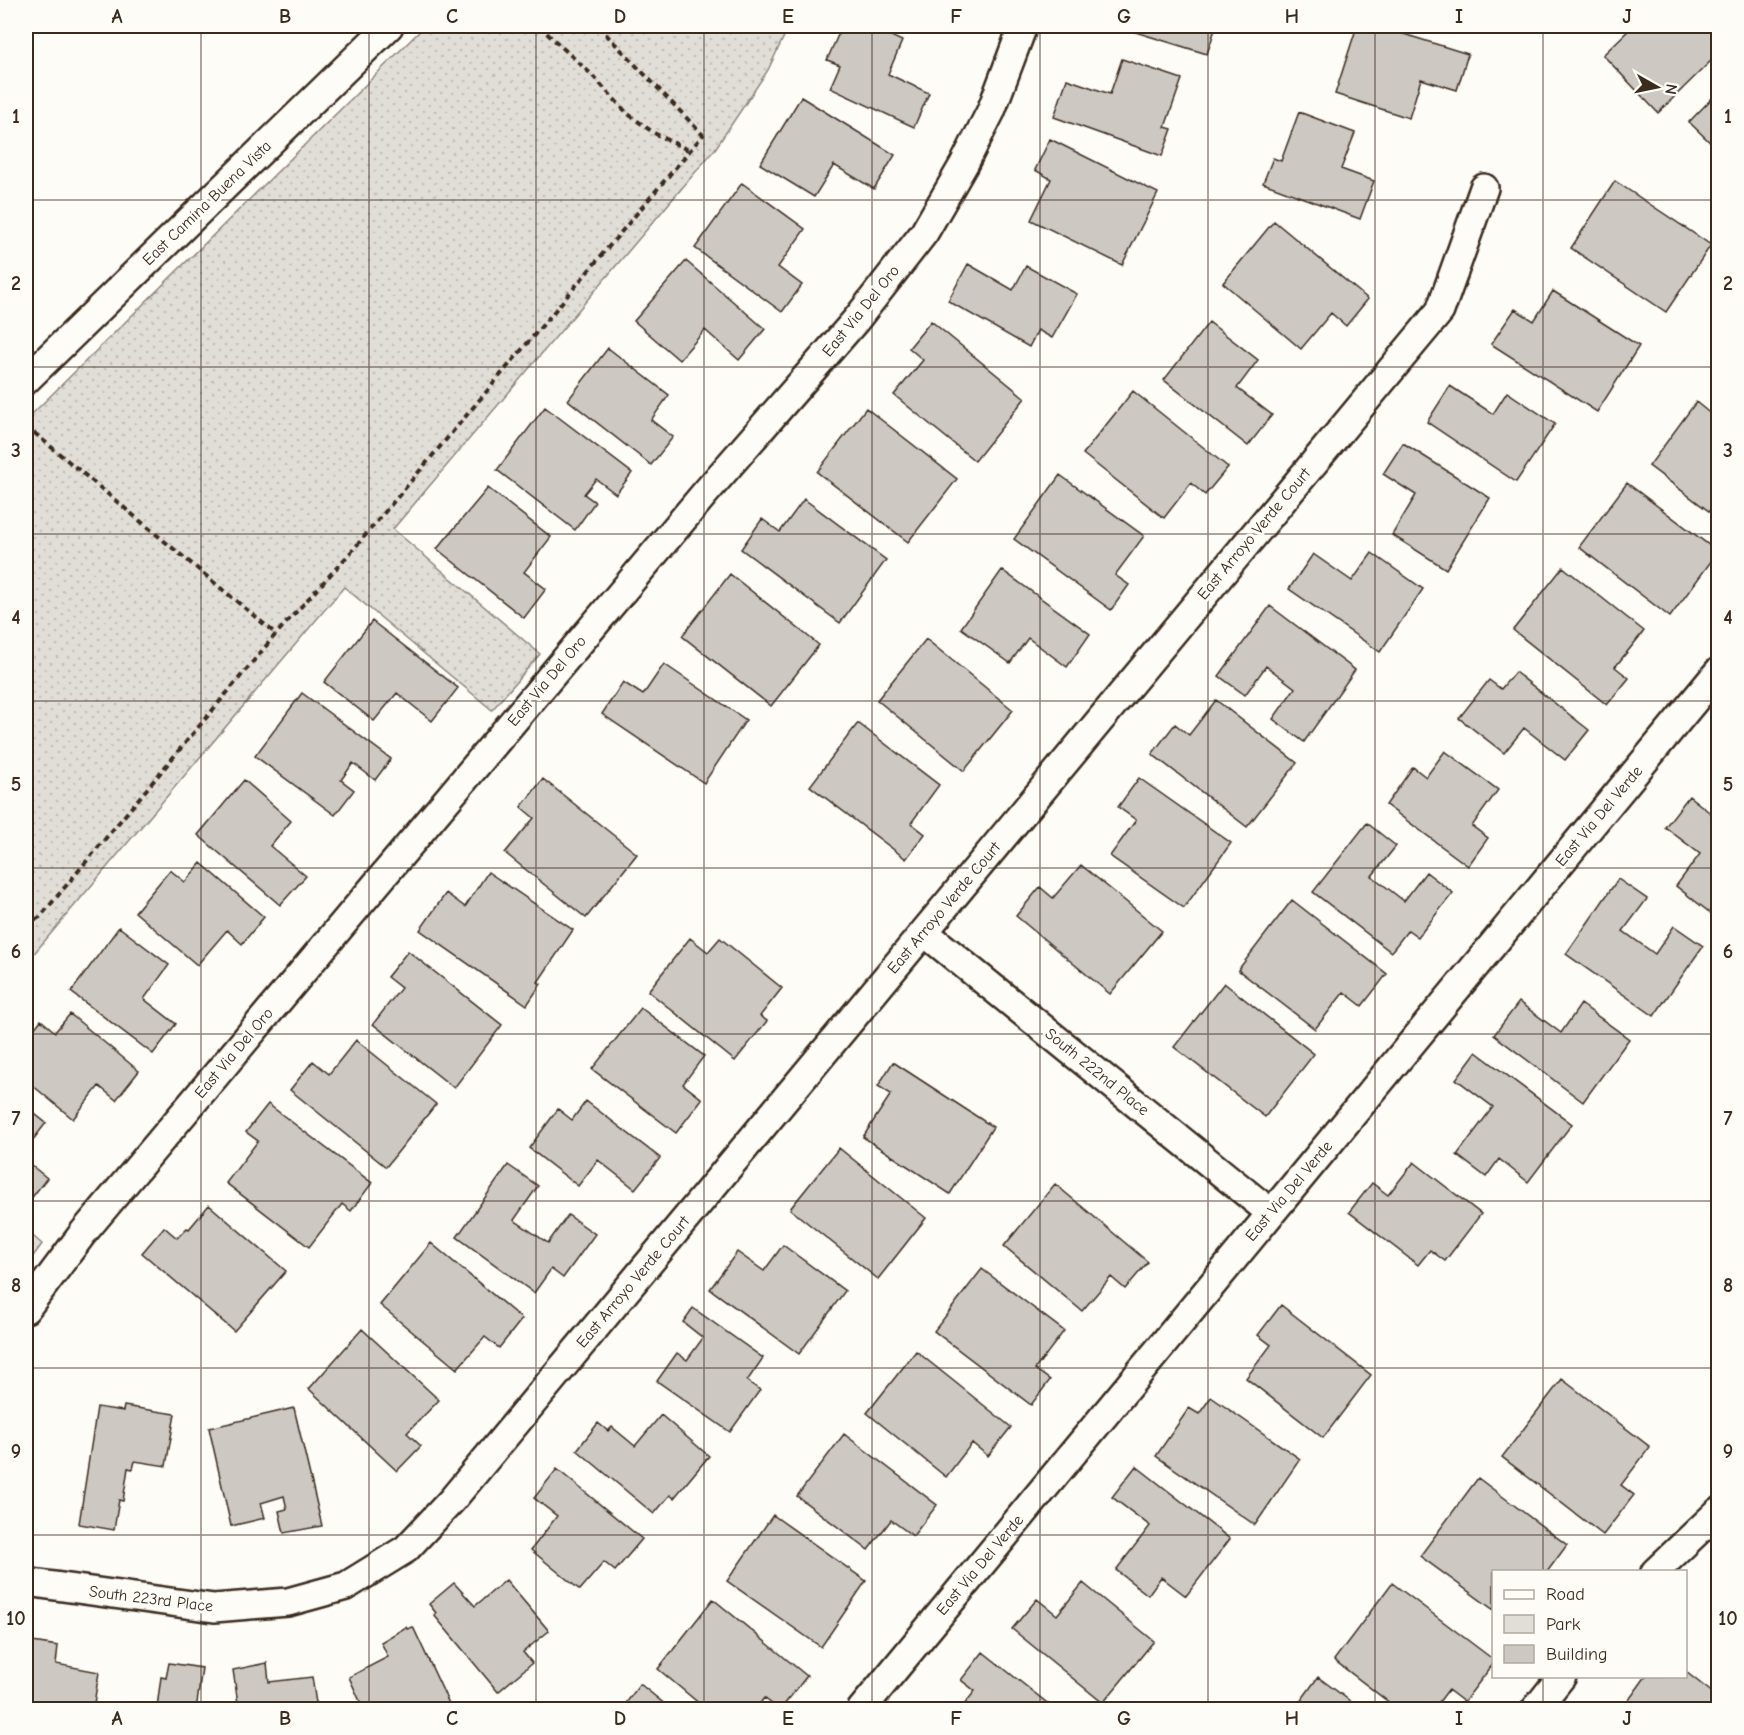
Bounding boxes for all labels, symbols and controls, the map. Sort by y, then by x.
text: A [111,5,123,28]
text: B [279,5,291,28]
text: C [446,5,458,28]
text: D [614,5,626,28]
text: E [782,5,794,28]
text: F [950,5,962,28]
text: G [1117,5,1131,28]
text: H [1285,5,1299,28]
text: I [1455,5,1463,28]
text: J [1622,5,1632,28]
north arrow [1627,57,1687,117]
text: N [1661,83,1681,96]
text: 1 [12,105,20,128]
text: 1 [1724,105,1732,128]
street label: East Camina Buena Vista [139,137,275,269]
street label: East Via Del Oro [819,262,903,360]
text: 2 [11,272,21,295]
text: 2 [1723,272,1733,295]
text: 3 [11,439,21,462]
text: 3 [1723,439,1733,462]
street label: East Arroyo Verde Court [1194,464,1315,603]
text: 4 [11,606,21,629]
text: 4 [1723,606,1733,629]
street label: East Via Del Oro [504,632,590,730]
street label: East Via Del Verde [1552,762,1646,870]
text: 5 [11,773,21,796]
text: 5 [1723,773,1733,796]
street label: East Arroyo Verde Court [884,838,1005,977]
text: 6 [11,940,21,963]
text: 6 [1723,940,1733,963]
street label: East Via Del Oro [191,1004,277,1102]
street label: South 222nd Place [1042,1025,1152,1119]
text: 7 [12,1107,21,1130]
text: 7 [1724,1107,1733,1130]
street label: East Via Del Verde [1242,1137,1336,1245]
street label: East Arroyo Verde Court [573,1212,694,1351]
text: 8 [11,1274,21,1297]
text: 8 [1723,1274,1733,1297]
text: 9 [11,1440,21,1463]
text: 9 [1723,1440,1733,1463]
street label: East Via Del Verde [933,1511,1027,1619]
legend [1492,1570,1687,1678]
street label: South 223rd Place [88,1582,214,1616]
text: Road [1546,1584,1585,1605]
text: 10 [6,1607,26,1630]
text: 10 [1718,1607,1738,1630]
text: Park [1546,1614,1581,1635]
text: Building [1546,1644,1608,1665]
text: A [111,1707,123,1730]
text: B [279,1707,291,1730]
text: C [446,1707,458,1730]
text: D [614,1707,626,1730]
text: E [782,1707,794,1730]
text: F [950,1707,962,1730]
text: G [1117,1707,1131,1730]
text: H [1285,1707,1299,1730]
text: I [1455,1707,1463,1730]
text: J [1622,1707,1632,1730]

